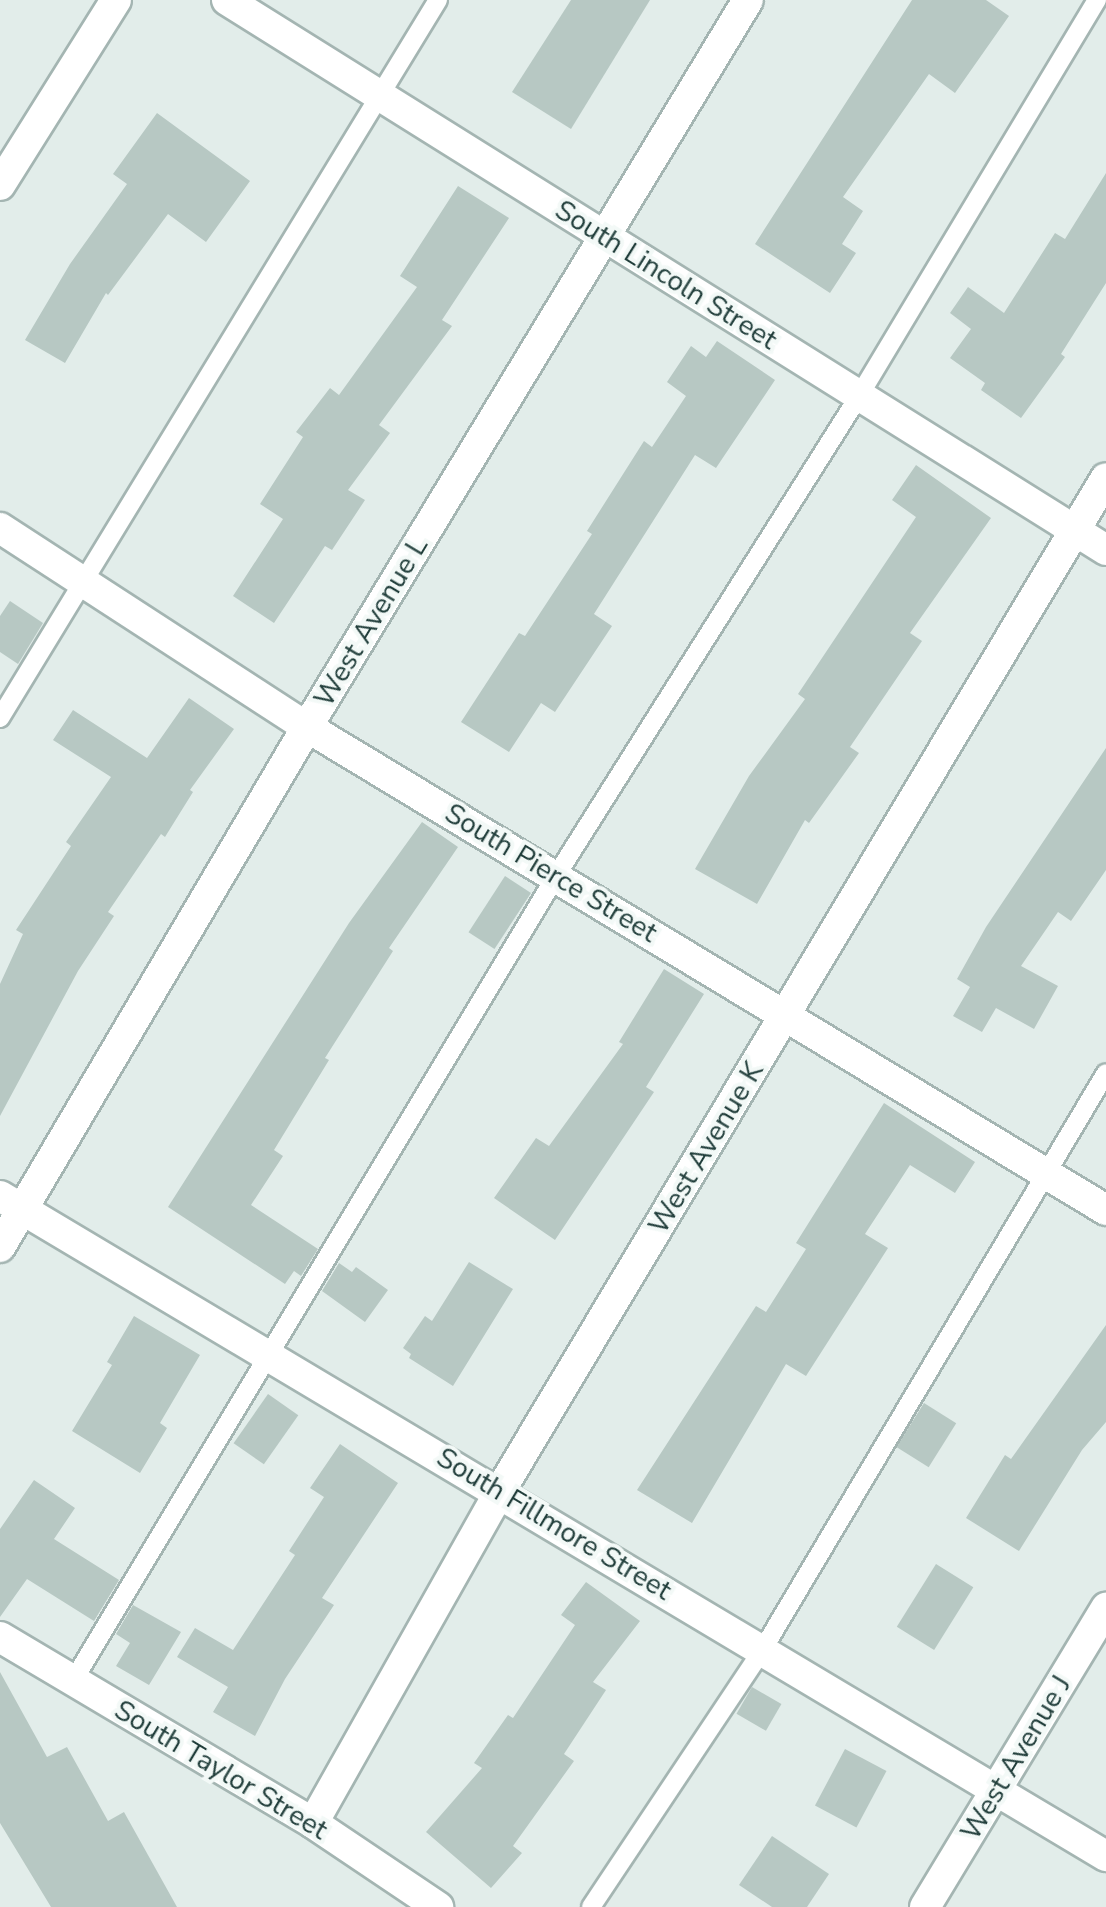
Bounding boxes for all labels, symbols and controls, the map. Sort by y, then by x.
street label: South Lincoln Street [549,193,783,357]
street label: West Avenue L [307,531,435,713]
street label: South Pierce Street [439,796,663,950]
street label: West Avenue K [642,1056,770,1240]
street label: South Fillmore Street [431,1441,677,1607]
street label: West Avenue J [954,1670,1078,1846]
street label: South Taylor Street [108,1693,334,1847]

